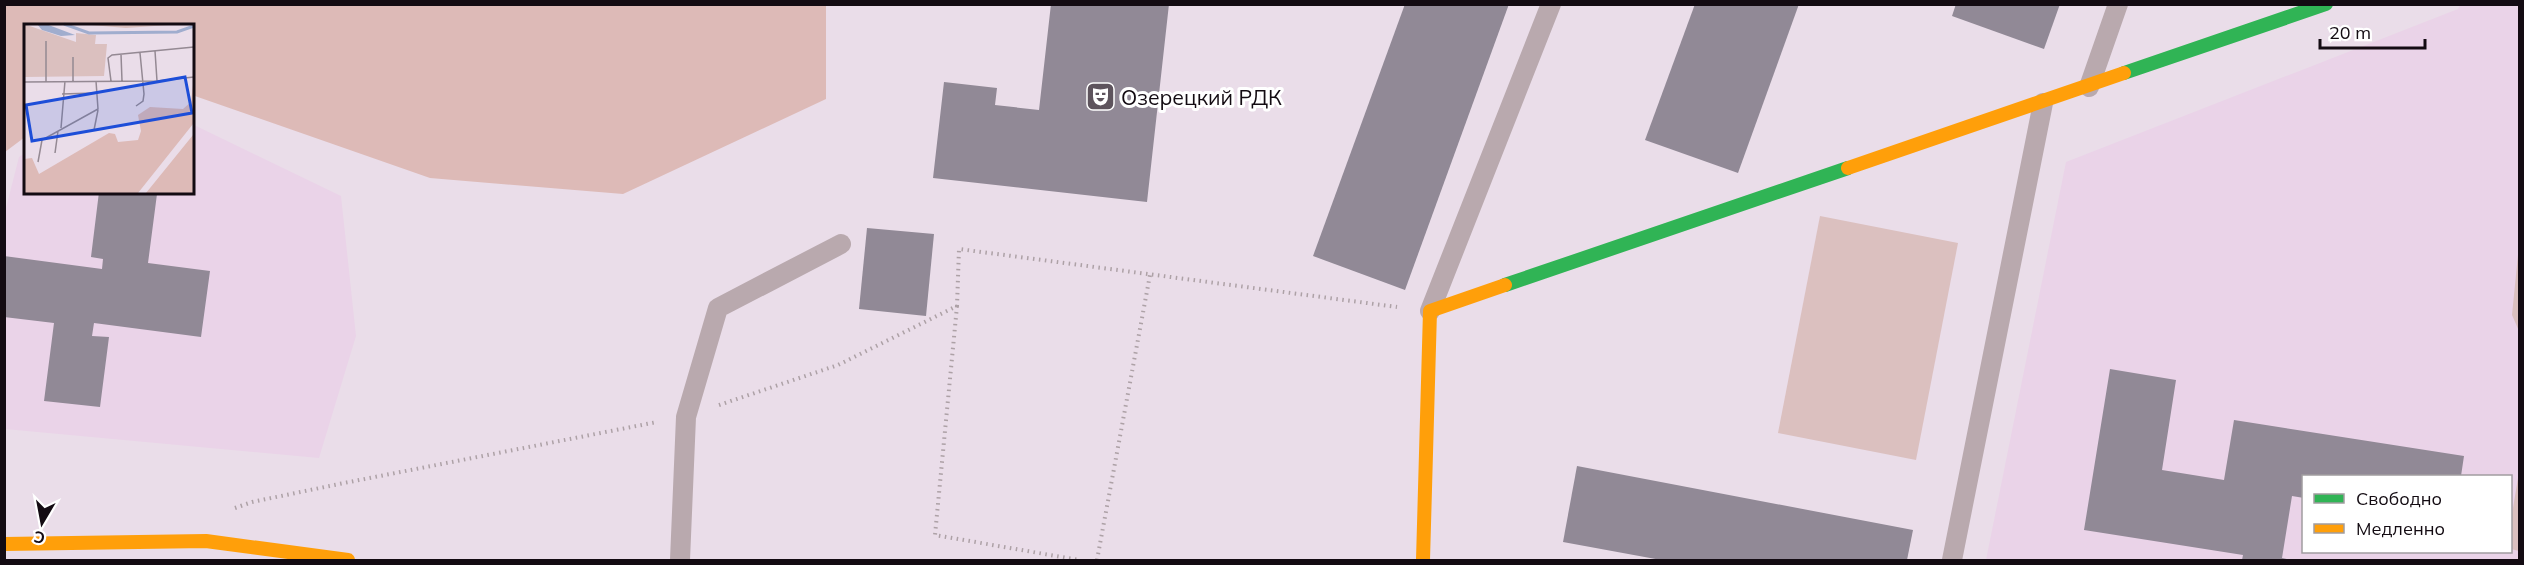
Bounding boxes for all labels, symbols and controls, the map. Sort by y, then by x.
scale bar [2320,12,2425,50]
text: 20 m [2329,21,2371,44]
inset map [24,24,194,194]
theatre icon: Озерецкий РДК [1084,81,1116,113]
place label: Озерецкий РДК [1121,84,1282,110]
legend [2302,475,2512,553]
text: Свободно [2356,487,2442,510]
north arrow [12,493,72,553]
text: Медленно [2356,517,2445,540]
text: С [32,527,47,549]

